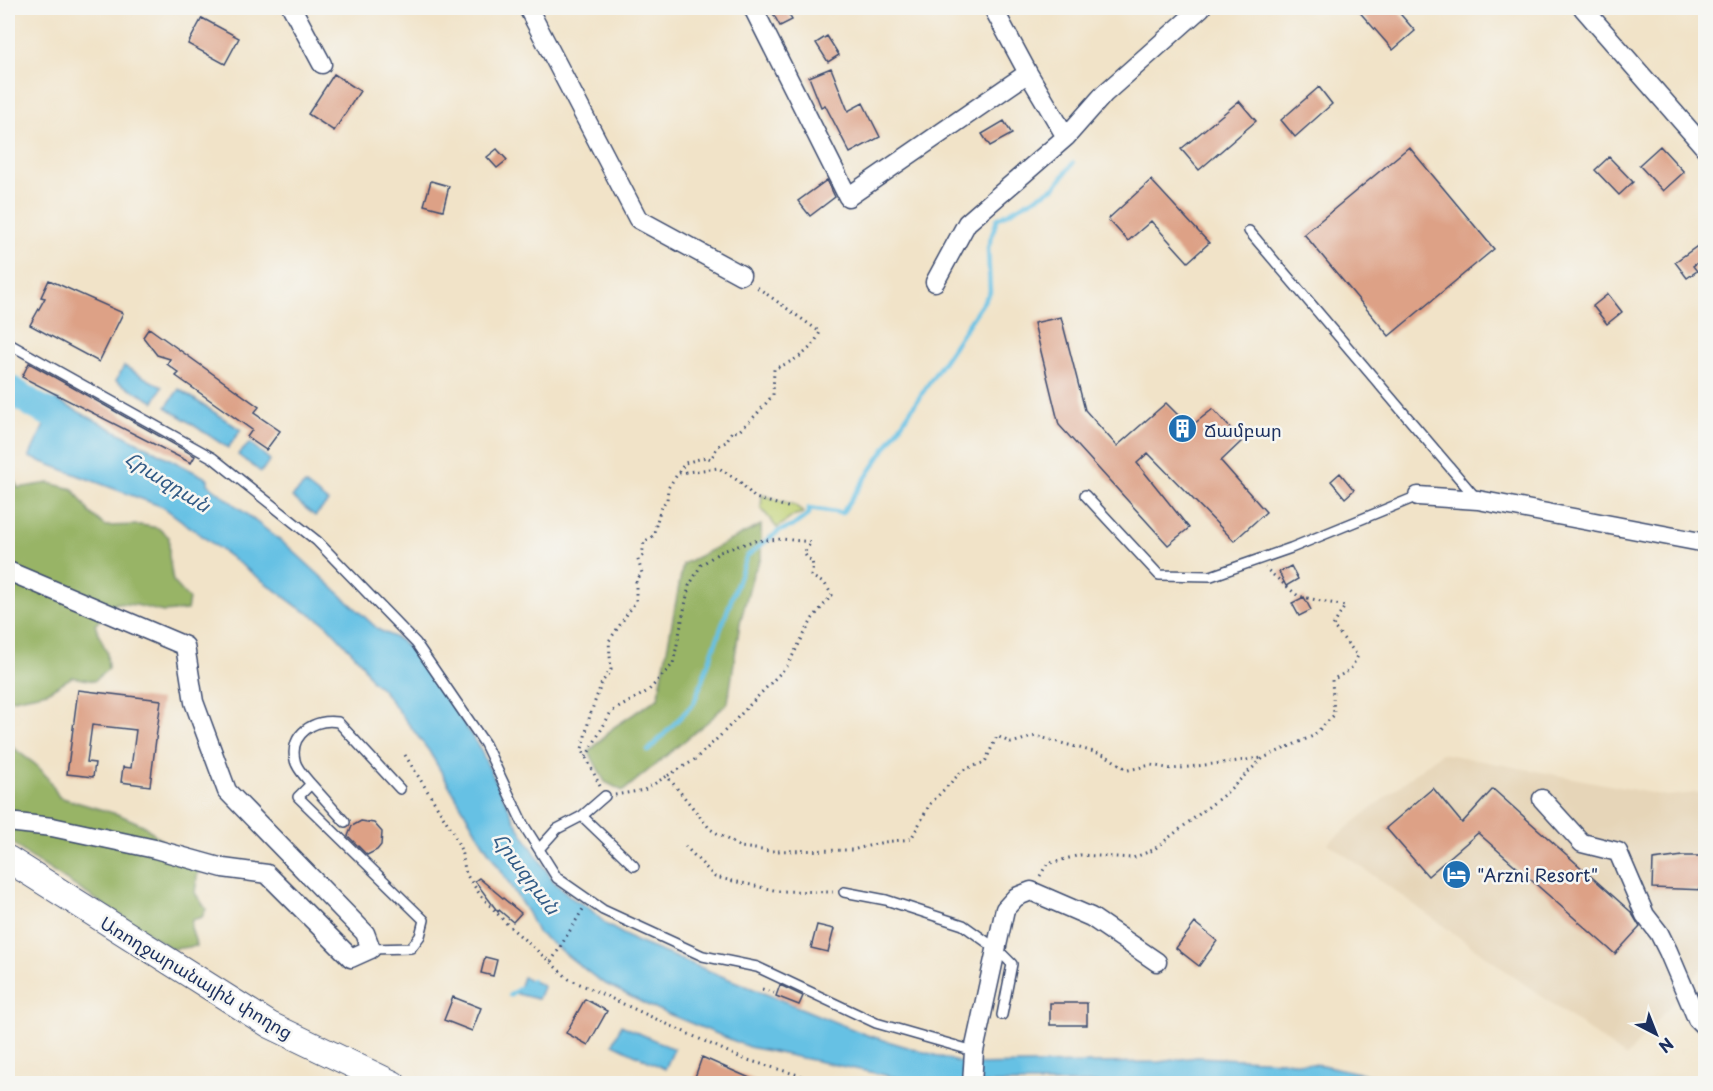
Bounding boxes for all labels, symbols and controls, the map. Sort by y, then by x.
building icon: Ճամբար [1167,413,1199,445]
place label: Ճամբար [1204,416,1282,443]
water label: Հրազդան [119,443,217,520]
water label: Հրազդան [486,826,568,921]
hotel icon: "Arzni Resort" [1440,858,1472,890]
place label: "Arzni Resort" [1477,861,1598,888]
street label: Առողջարանային փողոց [96,909,298,1045]
north arrow [1626,1004,1686,1064]
text: N [1654,1033,1679,1059]

